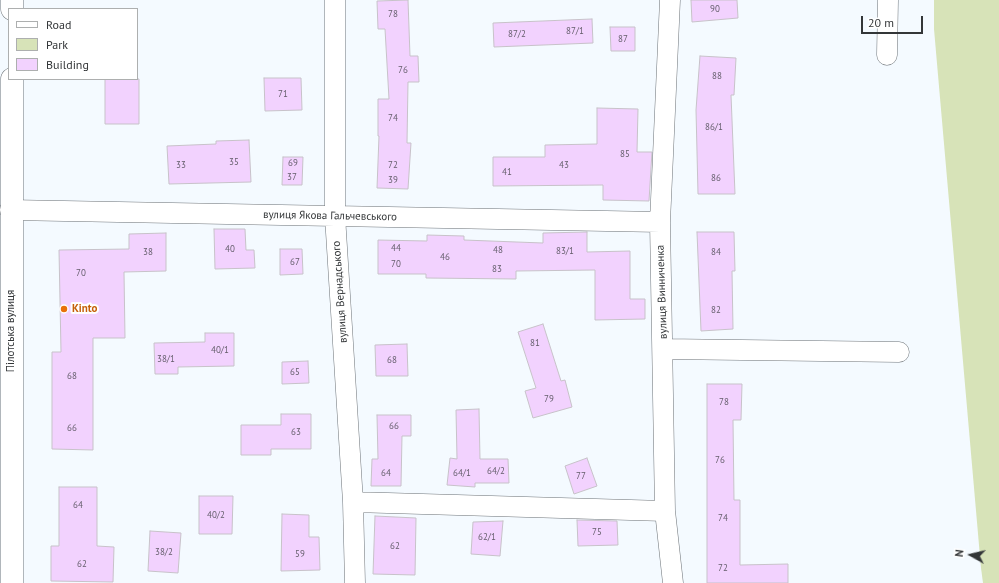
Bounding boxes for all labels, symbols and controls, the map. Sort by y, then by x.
house number: 90 [710,4,720,14]
legend [8,8,138,80]
scale bar [863,8,925,34]
house number: 78 [388,9,398,19]
text: 20 m [868,15,894,30]
text: Road [46,17,71,32]
house number: 87/1 [566,26,584,36]
house number: 87/2 [508,29,526,39]
house number: 87 [618,34,628,44]
text: Park [46,37,68,52]
text: Building [46,57,89,72]
house number: 76 [398,65,408,75]
house number: 88 [712,71,722,81]
house number: 71 [278,89,288,99]
house number: 74 [388,113,398,123]
house number: 86/1 [705,122,723,132]
house number: 85 [620,149,630,159]
house number: 35 [229,157,239,167]
house number: 69 [288,158,298,168]
house number: 33 [176,160,186,170]
house number: 72 [388,160,398,170]
house number: 43 [559,160,569,170]
house number: 41 [502,167,512,177]
house number: 37 [287,172,297,182]
house number: 86 [711,173,721,183]
house number: 39 [388,175,398,185]
street label: вулиця Якова Гальчевського [263,208,397,224]
street label: вулиця Вернадського [330,240,350,344]
house number: 44 [391,243,401,253]
house number: 40 [225,244,235,254]
house number: 48 [493,245,503,255]
street label: вулиця Винниченка [654,245,670,339]
house number: 83/1 [556,246,574,256]
house number: 38 [143,247,153,257]
house number: 84 [711,247,721,257]
house number: 46 [440,252,450,262]
house number: 67 [290,257,300,267]
house number: 70 [391,259,401,269]
house number: 83 [492,264,502,274]
house number: 70 [76,268,86,278]
street label: Пілотська вулиця [4,290,18,372]
place label: Kinto [72,302,97,316]
marker: Kinto [59,304,69,314]
house number: 82 [711,305,721,315]
house number: 81 [530,338,540,348]
house number: 40/1 [211,345,229,355]
house number: 38/1 [157,354,175,364]
house number: 68 [387,355,397,365]
house number: 65 [290,367,300,377]
house number: 68 [67,371,77,381]
house number: 79 [544,394,554,404]
house number: 78 [719,397,729,407]
house number: 66 [389,421,399,431]
house number: 66 [67,423,77,433]
house number: 63 [291,427,301,437]
house number: 76 [715,455,725,465]
house number: 64/2 [487,466,505,476]
house number: 64 [381,468,391,478]
house number: 64/1 [453,468,471,478]
house number: 77 [576,471,586,481]
house number: 64 [73,500,83,510]
house number: 40/2 [207,510,225,520]
house number: 74 [718,513,728,523]
house number: 75 [592,527,602,537]
house number: 62/1 [478,532,496,542]
north arrow [951,535,991,575]
house number: 62 [390,541,400,551]
house number: 38/2 [155,547,173,557]
house number: 59 [295,549,305,559]
text: N [952,549,967,558]
house number: 62 [77,559,87,569]
house number: 72 [718,563,728,573]

